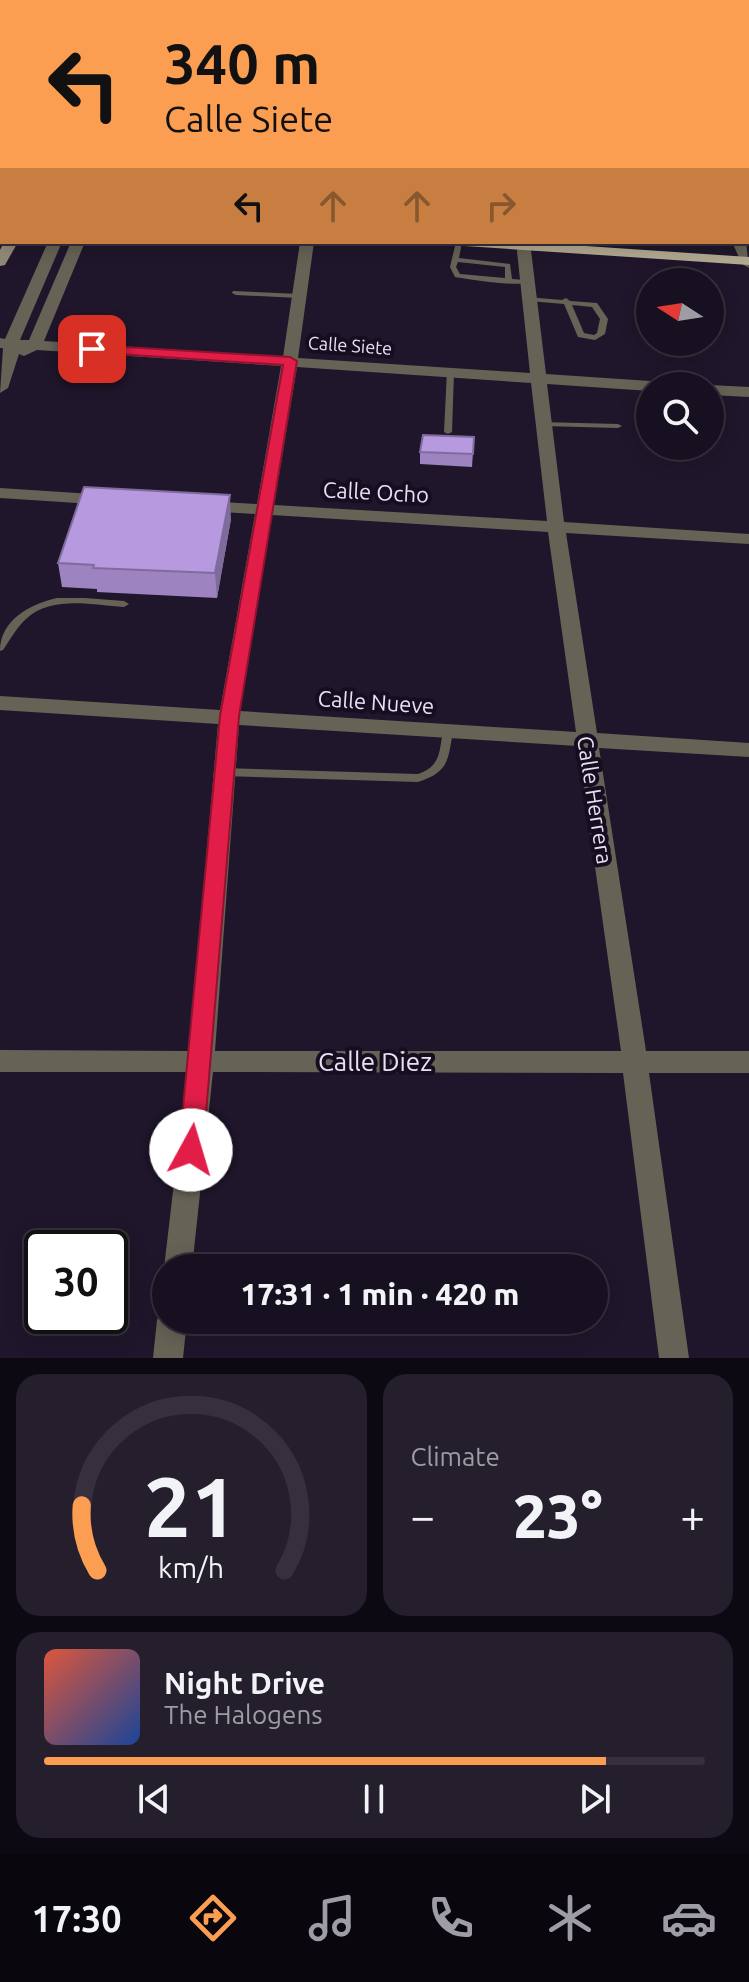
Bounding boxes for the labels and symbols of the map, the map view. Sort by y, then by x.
north arrow [636,268,724,356]
pin [58,315,126,383]
street label: Calle Siete [307,332,393,358]
street label: Calle Ocho [322,476,430,507]
street label: Calle Nueve [317,685,435,718]
street label: Calle Herrera [573,734,618,866]
street label: Calle Diez [318,1047,432,1076]
position arrow [149,1108,233,1192]
speed limit sign: 30 [24,1230,128,1334]

